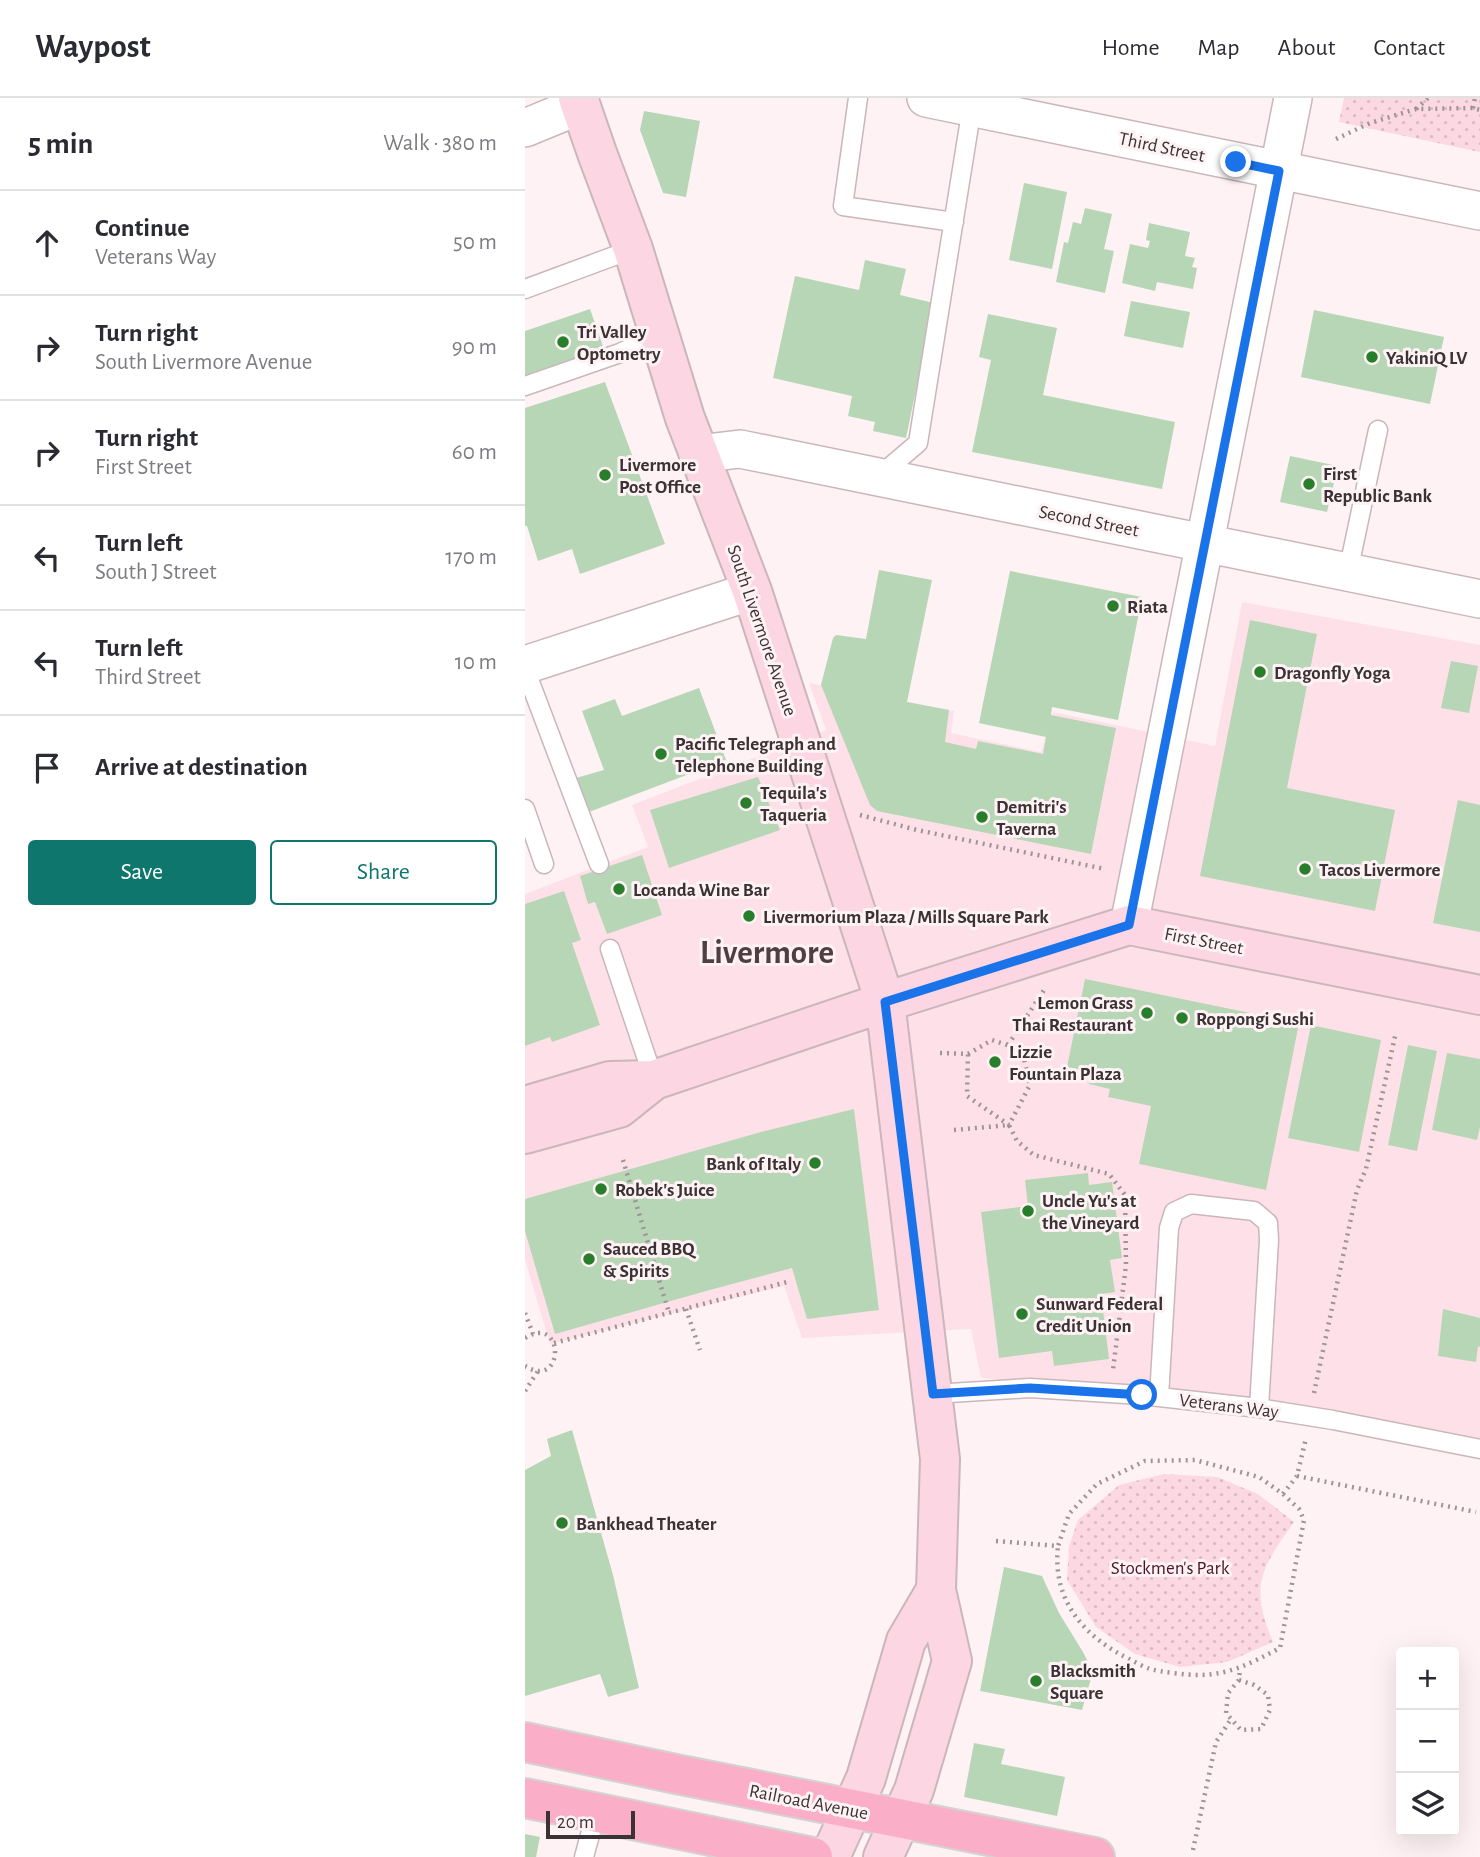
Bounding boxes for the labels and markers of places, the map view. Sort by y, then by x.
place label: Tri Valley Optometry [577,323,661,364]
marker: Tri Valley Optometry [555,334,571,350]
marker: YakiniQ LV [1364,349,1380,365]
place label: YakiniQ LV [1386,349,1468,368]
place label: Livermore Post Office [619,456,701,497]
place label: First Republic Bank [1323,465,1432,506]
marker: Livermore Post Office [597,467,613,483]
marker: First Republic Bank [1301,476,1317,492]
marker: Riata [1105,598,1121,614]
place label: Riata [1127,598,1168,617]
marker: Dragonfly Yoga [1252,664,1268,680]
place label: Dragonfly Yoga [1274,664,1391,683]
place label: Pacific Telegraph and Telephone Building [675,735,836,776]
marker: Pacific Telegraph and Telephone Building [653,746,669,762]
place label: Tequila's Taqueria [760,784,827,825]
marker: Tequila's Taqueria [738,795,754,811]
place label: Demitri's Taverna [996,798,1067,839]
marker: Demitri's Taverna [974,809,990,825]
marker: Tacos Livermore [1297,861,1313,877]
place label: Tacos Livermore [1319,861,1441,880]
marker: Locanda Wine Bar [611,881,627,897]
place label: Locanda Wine Bar [633,881,770,900]
marker: Livermorium Plaza / Mills Square Park [741,908,757,924]
place label: Livermorium Plaza / Mills Square Park [763,908,1049,927]
place label: Lemon Grass Thai Restaurant [1012,994,1134,1035]
marker: Lemon Grass Thai Restaurant [1139,1005,1155,1021]
marker: Roppongi Sushi [1174,1010,1190,1026]
place label: Roppongi Sushi [1196,1010,1314,1029]
place label: Lizzie Fountain Plaza [1009,1043,1122,1084]
marker: Lizzie Fountain Plaza [987,1054,1003,1070]
place label: Bank of Italy [706,1155,801,1174]
marker: Bank of Italy [807,1155,823,1171]
marker: Robek's Juice [593,1181,609,1197]
place label: Robek's Juice [615,1181,714,1200]
place label: Uncle Yu's at the Vineyard [1042,1192,1139,1233]
marker: Uncle Yu's at the Vineyard [1020,1203,1036,1219]
place label: Sauced BBQ & Spirits [603,1240,696,1281]
marker: Sauced BBQ & Spirits [581,1251,597,1267]
place label: Sunward Federal Credit Union [1036,1295,1163,1336]
marker: Sunward Federal Credit Union [1014,1306,1030,1322]
marker: Bankhead Theater [554,1515,570,1531]
place label: Bankhead Theater [576,1515,717,1534]
place label: Blacksmith Square [1050,1662,1136,1703]
marker: Blacksmith Square [1028,1673,1044,1689]

